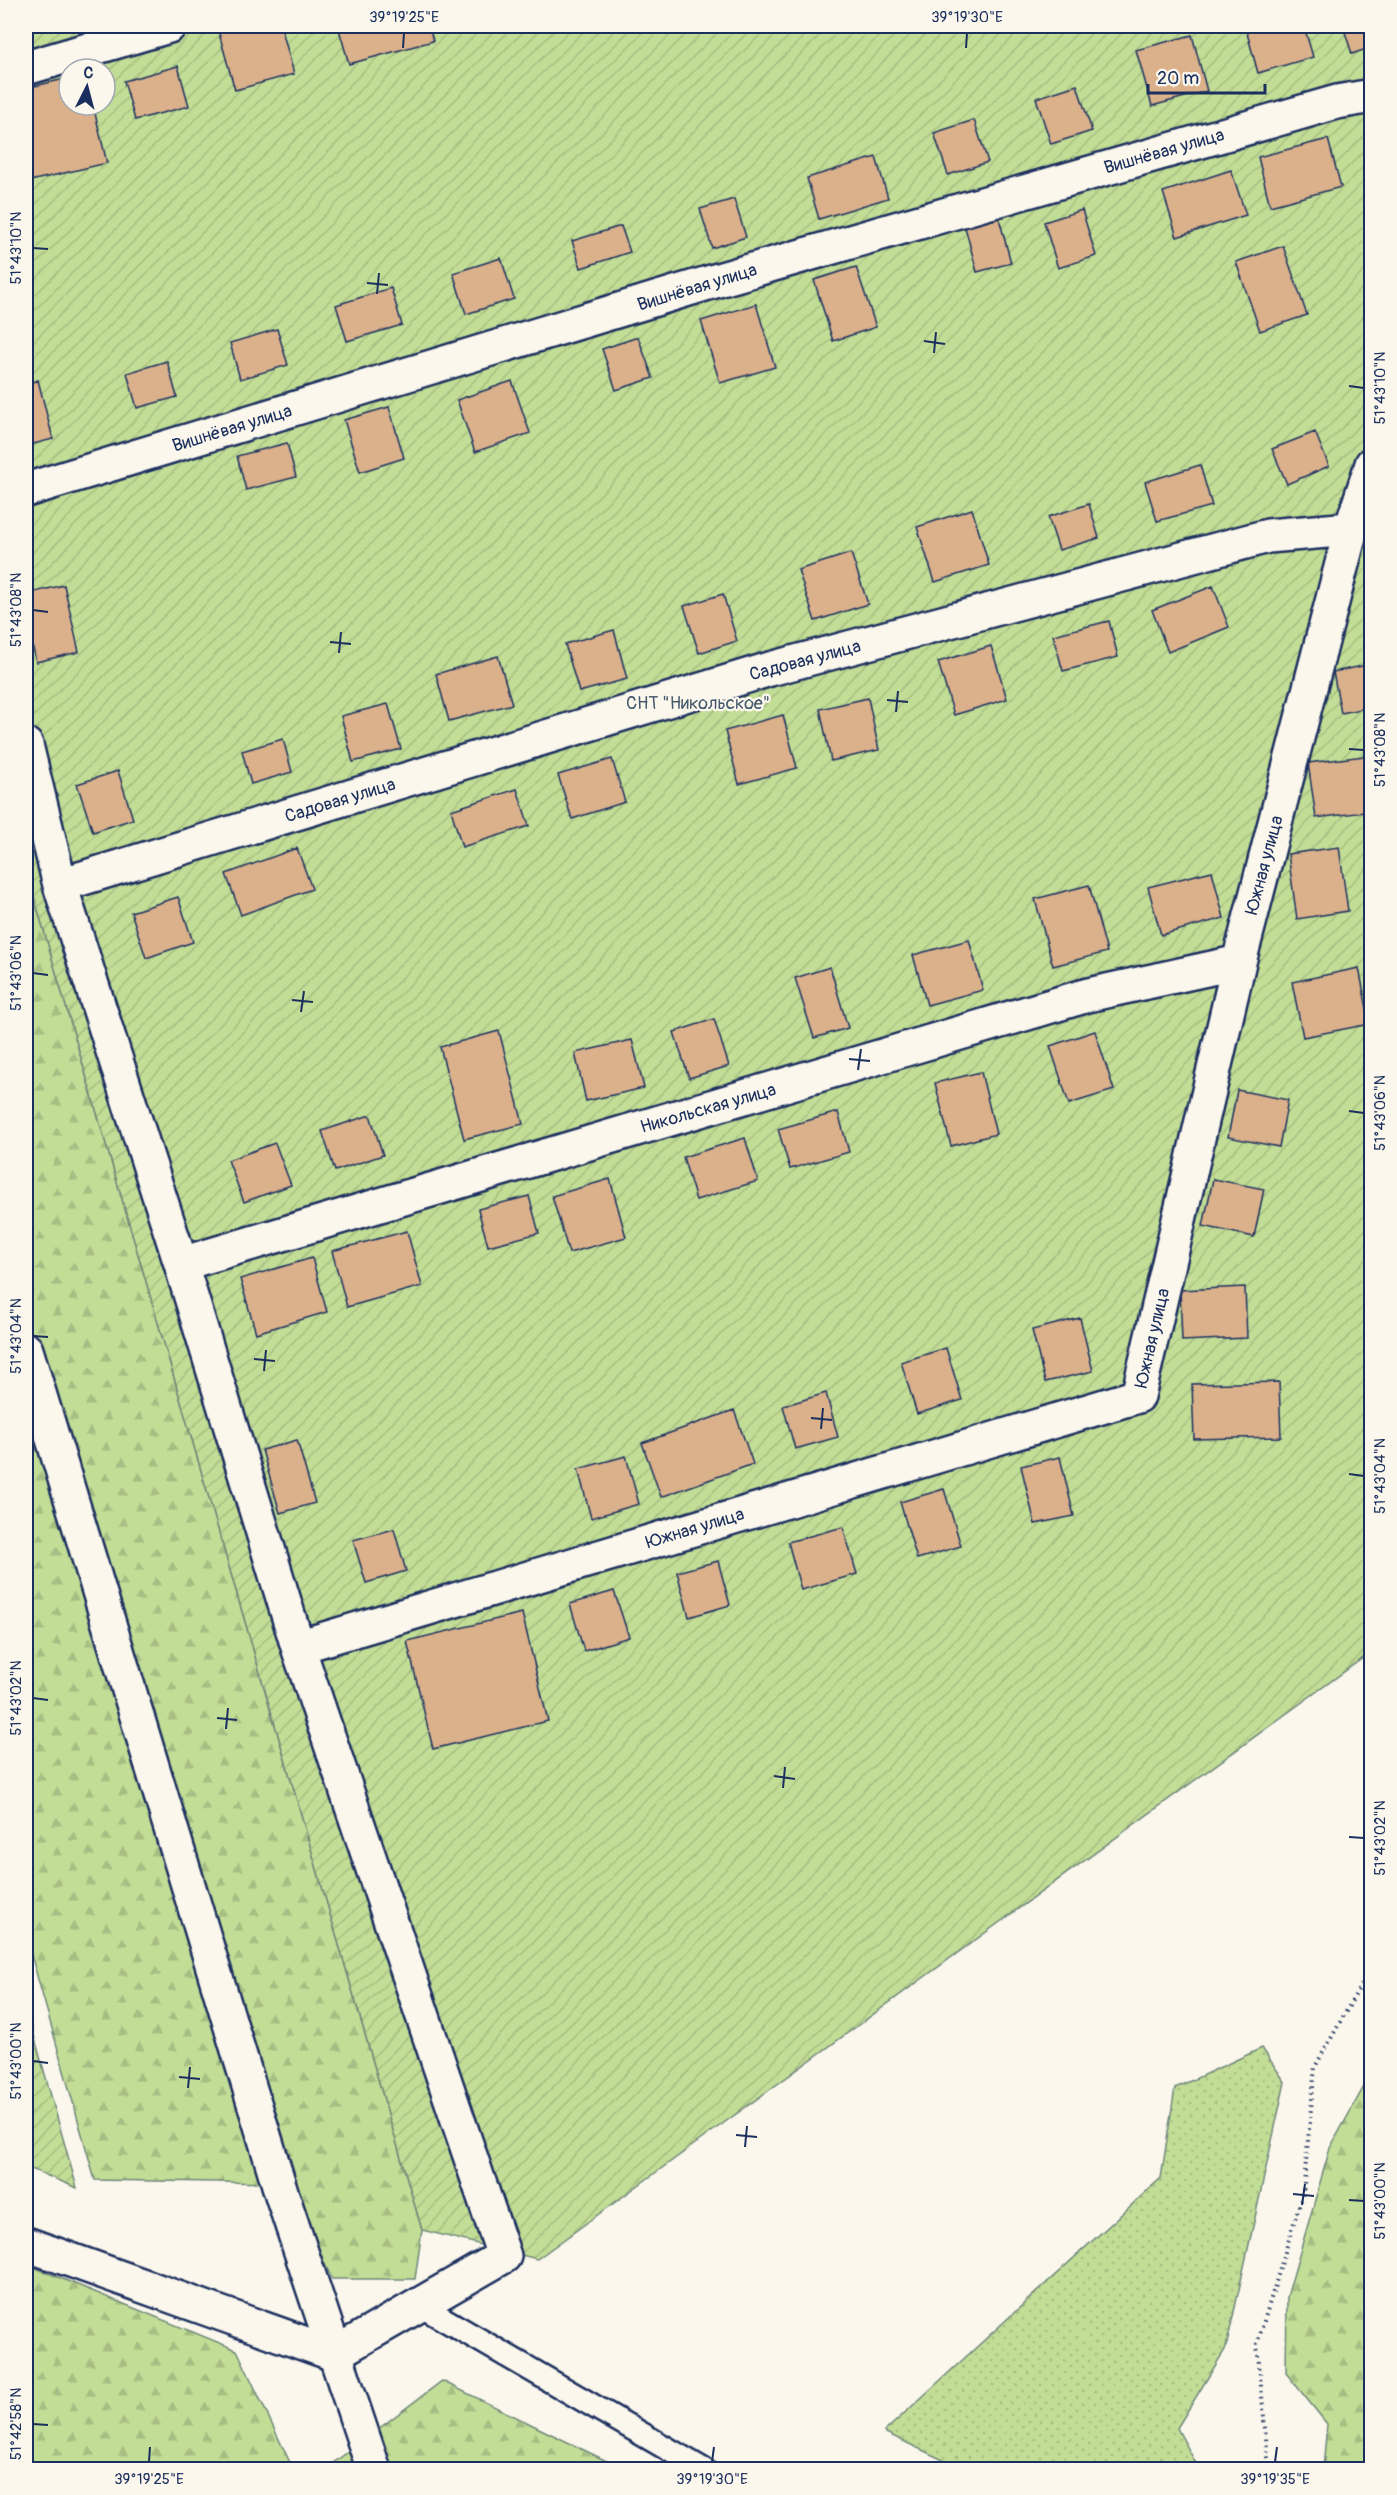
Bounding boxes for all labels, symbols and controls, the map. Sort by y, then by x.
text: 39°19'25"E [369,8,439,27]
text: 39°19'30"E [931,8,1003,27]
north arrow [57,57,117,117]
scale bar [1148,57,1265,95]
text: С [83,63,95,84]
text: 20 m [1157,67,1199,90]
street label: Вишнёвая улица [1101,123,1227,180]
text: 51°43'10"N [7,212,26,284]
street label: Вишнёвая улица [634,258,760,317]
text: 51°43'10"N [1371,352,1390,424]
street label: Вишнёвая улица [169,399,295,458]
text: 51°43'08"N [7,573,26,647]
street label: Садовая улица [747,635,863,686]
park label: СНТ "Никольское" [626,692,770,715]
text: 51°43'08"N [1371,713,1390,787]
street label: Садовая улица [282,773,398,828]
street label: Южная улица [1240,813,1289,917]
text: 51°43'06"N [7,935,26,1011]
text: 51°43'06"N [1371,1075,1390,1151]
street label: Никольская улица [638,1078,779,1139]
street label: Южная улица [1130,1286,1175,1390]
text: 51°43'04"N [7,1298,26,1374]
text: 51°43'04"N [1371,1438,1390,1514]
street label: Южная улица [643,1503,747,1554]
text: 51°43'02"N [7,1660,26,1736]
text: 51°43'02"N [1371,1800,1390,1876]
text: 51°43'00"N [7,2022,26,2100]
text: 51°43'00"N [1371,2162,1390,2240]
text: 51°42'58"N [7,2388,26,2460]
text: 39°19'25"E [114,2470,184,2489]
text: 39°19'30"E [676,2470,748,2489]
text: 39°19'35"E [1240,2470,1310,2489]

